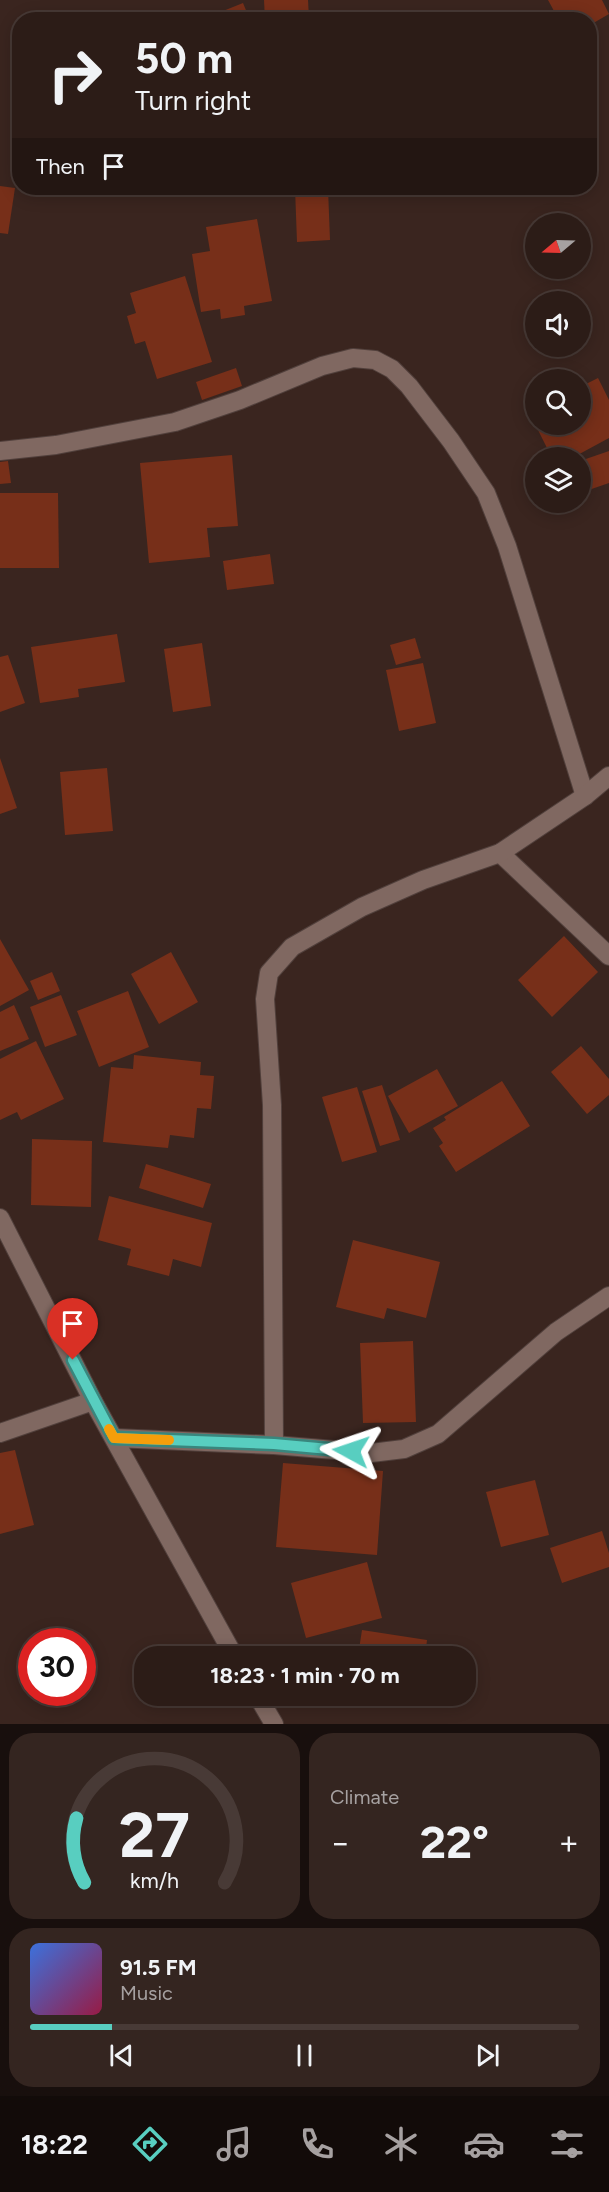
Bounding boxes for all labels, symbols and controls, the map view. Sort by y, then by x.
text: 50 m [135,33,233,84]
icon: right [36,36,114,114]
text: Turn right [135,84,251,117]
icon: arrive [97,150,130,183]
text: Then [36,153,85,180]
north arrow [525,213,591,279]
map controls [525,213,591,513]
button: sound [525,291,591,357]
button: search [525,369,591,435]
button: layers [525,447,591,513]
pin [47,1298,98,1360]
icon: arrive [56,1307,89,1340]
position arrow [319,1419,383,1483]
speed limit sign: 30 [18,1628,96,1706]
text: 18:23 · 1 min · 70 m [210,1662,400,1689]
text: Climate [330,1785,399,1809]
text: 27 [119,1798,190,1873]
text: 22° [420,1815,489,1869]
text: − [330,1823,351,1862]
text: + [558,1823,579,1862]
text: km/h [130,1868,179,1893]
text: 91.5 FM [120,1954,197,1981]
text: Music [120,1981,173,2005]
icon: previous [105,2039,138,2072]
icon: pause [288,2039,321,2072]
icon: next [471,2039,504,2072]
icon: directions [129,2123,171,2165]
icon: music [213,2123,255,2165]
icon: phone [296,2123,338,2165]
icon: climate [380,2123,422,2165]
icon: car [463,2123,505,2165]
icon: filters [546,2123,588,2165]
text: 18:22 [21,2128,88,2161]

